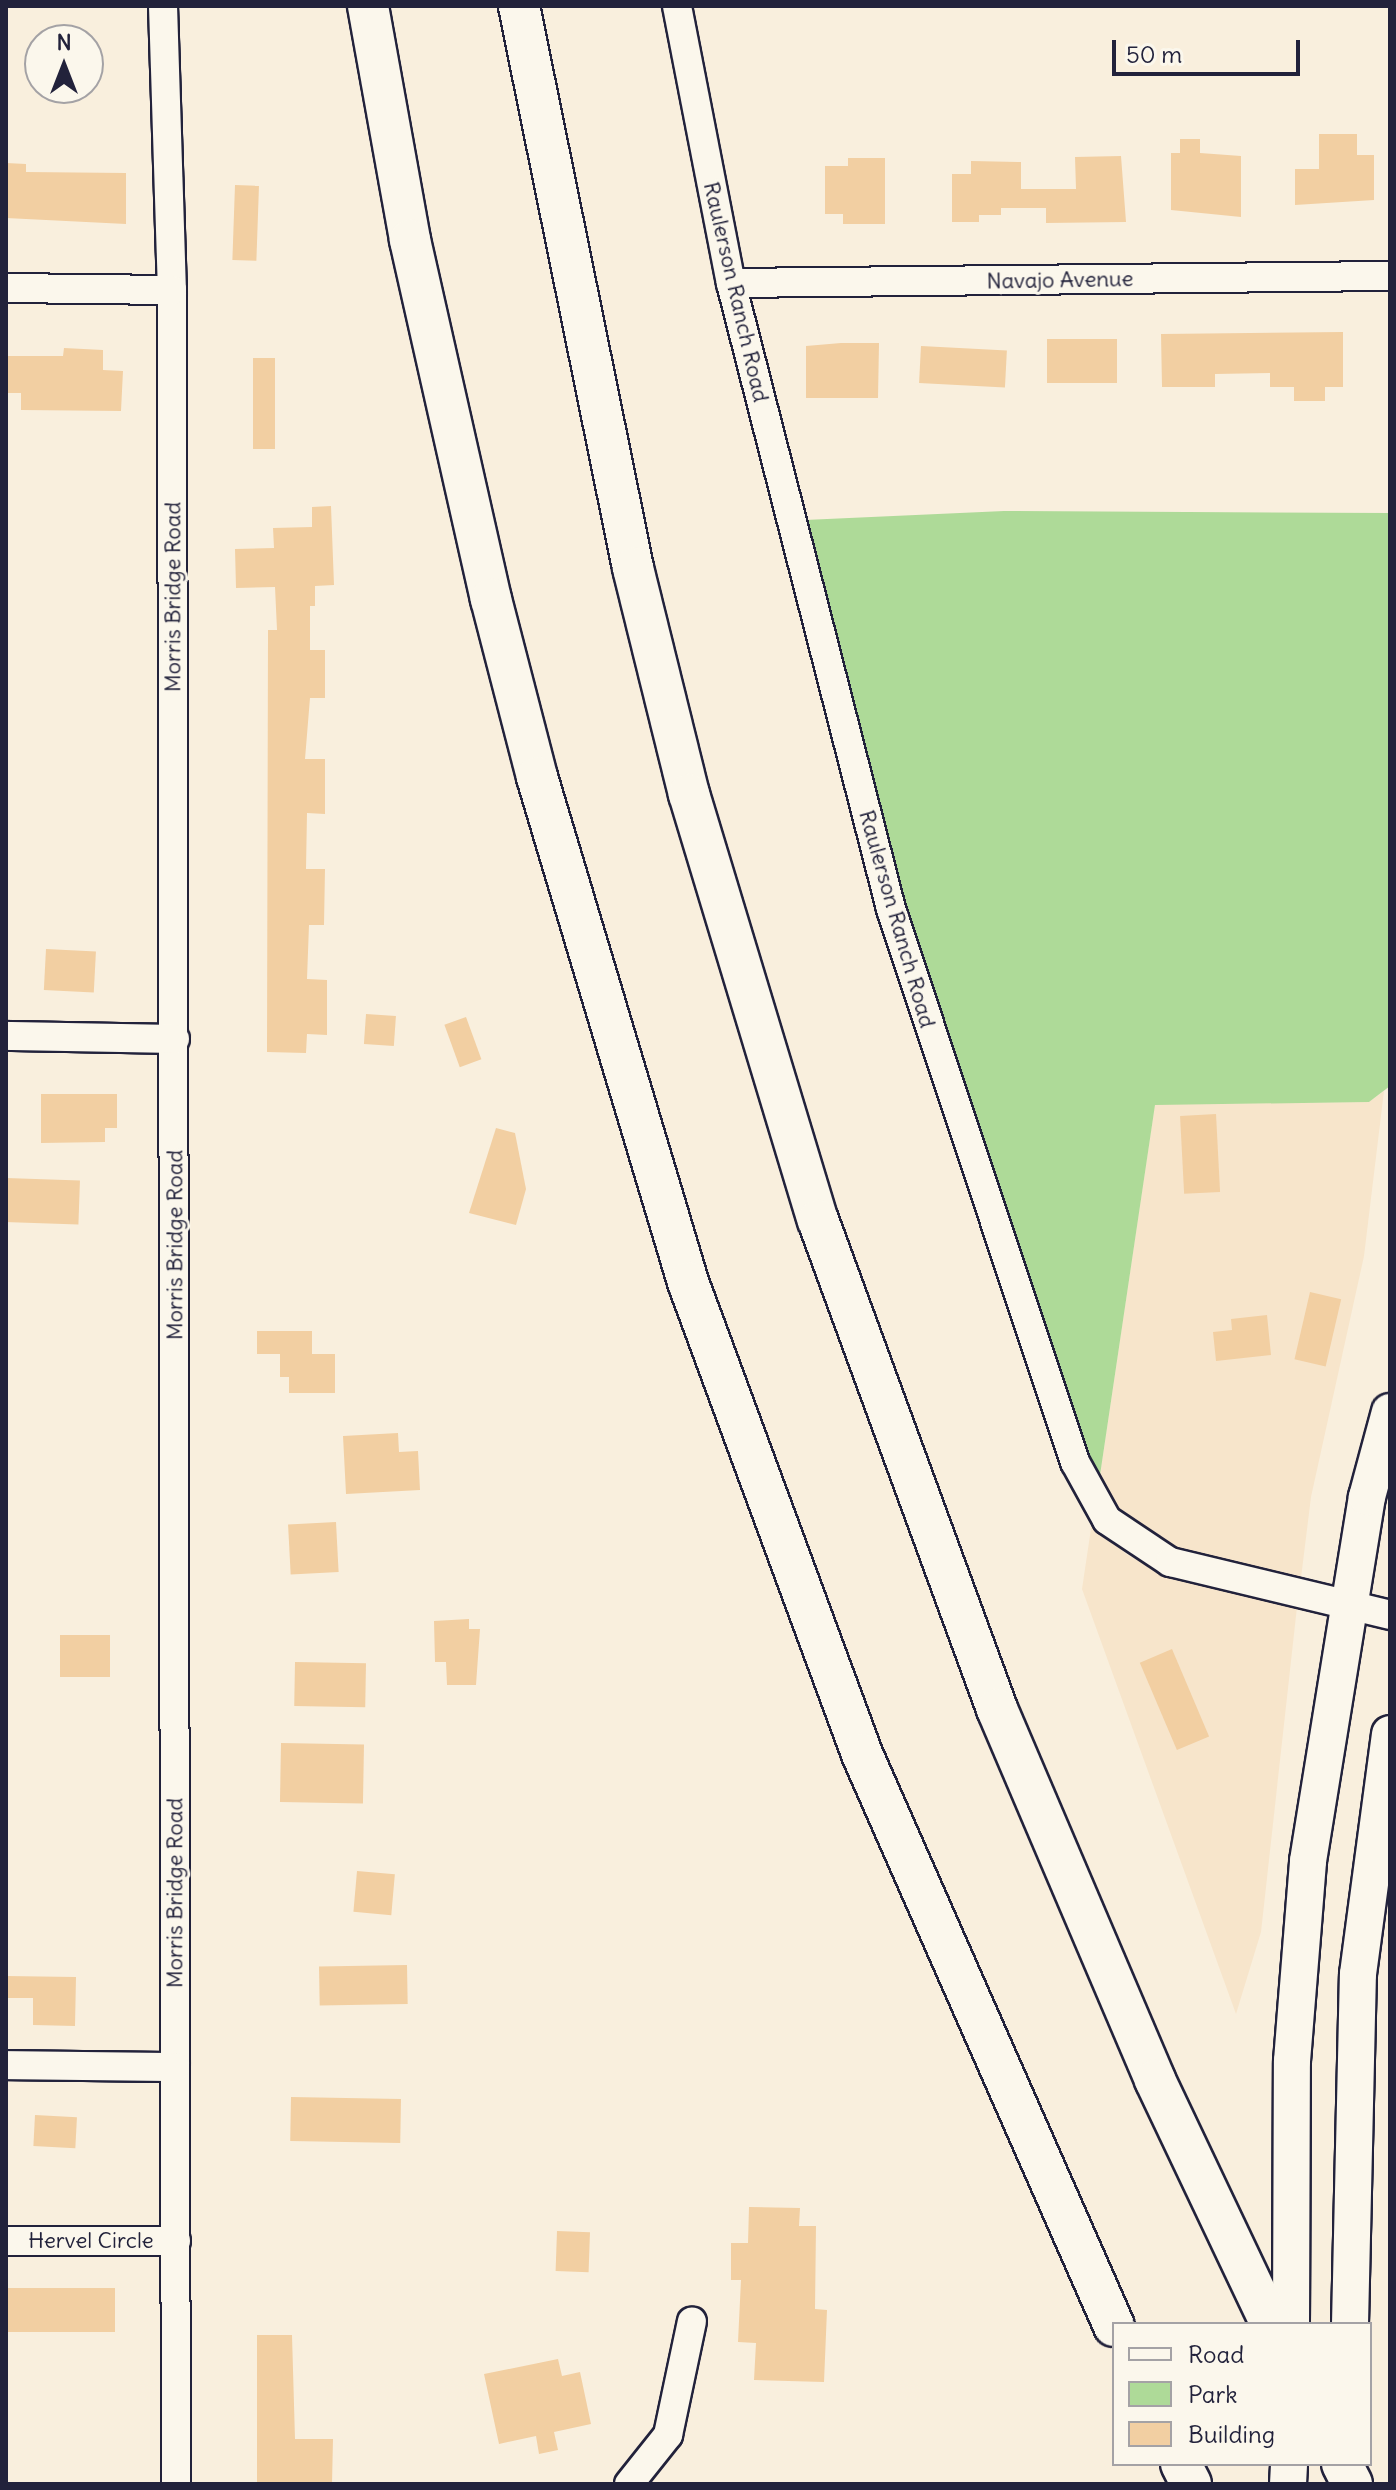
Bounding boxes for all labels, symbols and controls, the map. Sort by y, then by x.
north arrow [24,24,104,104]
scale bar [1116,24,1304,74]
text: N [56,28,72,56]
text: 50 m [1126,39,1182,69]
street label: Raulerson Ranch Road [698,179,774,405]
street label: Navajo Avenue [986,266,1134,294]
street label: Morris Bridge Road [160,502,186,692]
street label: Raulerson Ranch Road [853,807,941,1031]
street label: Morris Bridge Road [162,1150,188,1340]
street label: Morris Bridge Road [162,1798,188,1988]
street label: Hervel Circle [28,2228,154,2254]
legend [1112,2322,1372,2466]
text: Road [1188,2339,1244,2369]
text: Park [1188,2379,1238,2409]
text: Building [1188,2419,1275,2449]

